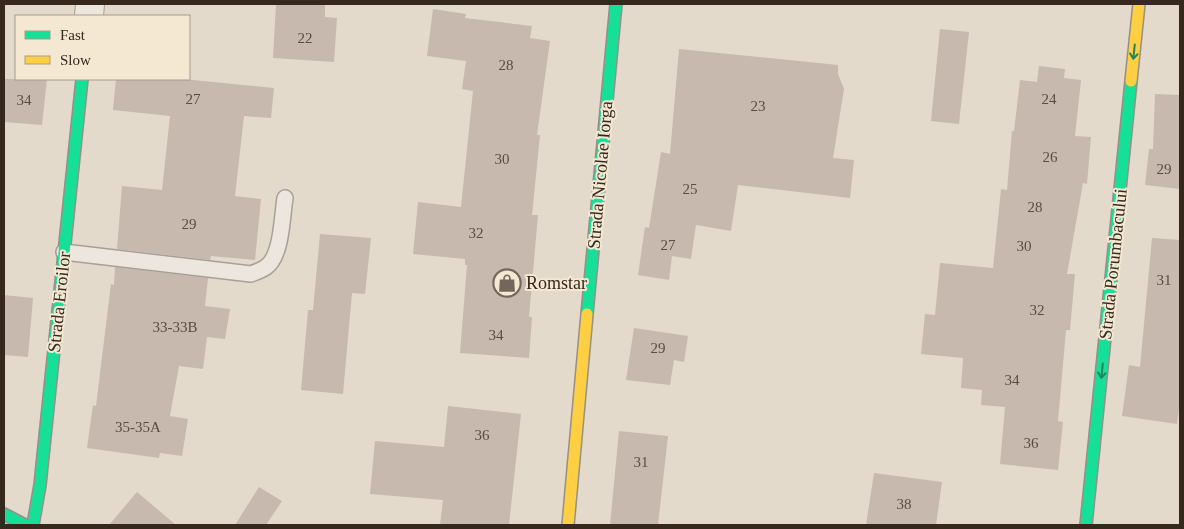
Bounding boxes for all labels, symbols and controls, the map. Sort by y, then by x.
legend [15,15,190,80]
text: Fast [60,27,86,43]
house number: 22 [298,30,313,46]
one-way arrow [1129,44,1139,60]
text: Slow [60,52,91,68]
house number: 28 [499,57,514,73]
house number: 27 [186,91,201,107]
house number: 24 [1042,91,1057,107]
house number: 34 [17,92,32,108]
house number: 23 [751,98,766,114]
street label: Strada Nicolae Iorga [584,100,616,250]
house number: 26 [1043,149,1058,165]
house number: 30 [495,151,510,167]
house number: 29 [1157,161,1172,177]
house number: 25 [683,181,698,197]
street label: Strada Porumbacului [1095,188,1131,340]
house number: 28 [1028,199,1043,215]
house number: 29 [182,216,197,232]
house number: 32 [469,225,484,241]
house number: 27 [661,237,676,253]
house number: 30 [1017,238,1032,254]
street label: Strada Eroilor [44,250,74,354]
shop icon: Romstar [492,268,522,298]
house number: 31 [1157,272,1172,288]
place label: Romstar [526,273,587,293]
house number: 32 [1030,302,1045,318]
house number: 33-33B [153,319,198,335]
house number: 34 [489,327,504,343]
house number: 29 [651,340,666,356]
one-way arrow [1097,362,1107,378]
house number: 34 [1005,372,1020,388]
house number: 35-35A [115,419,161,435]
house number: 36 [475,427,490,443]
house number: 36 [1024,435,1039,451]
house number: 31 [634,454,649,470]
house number: 38 [897,496,912,512]

